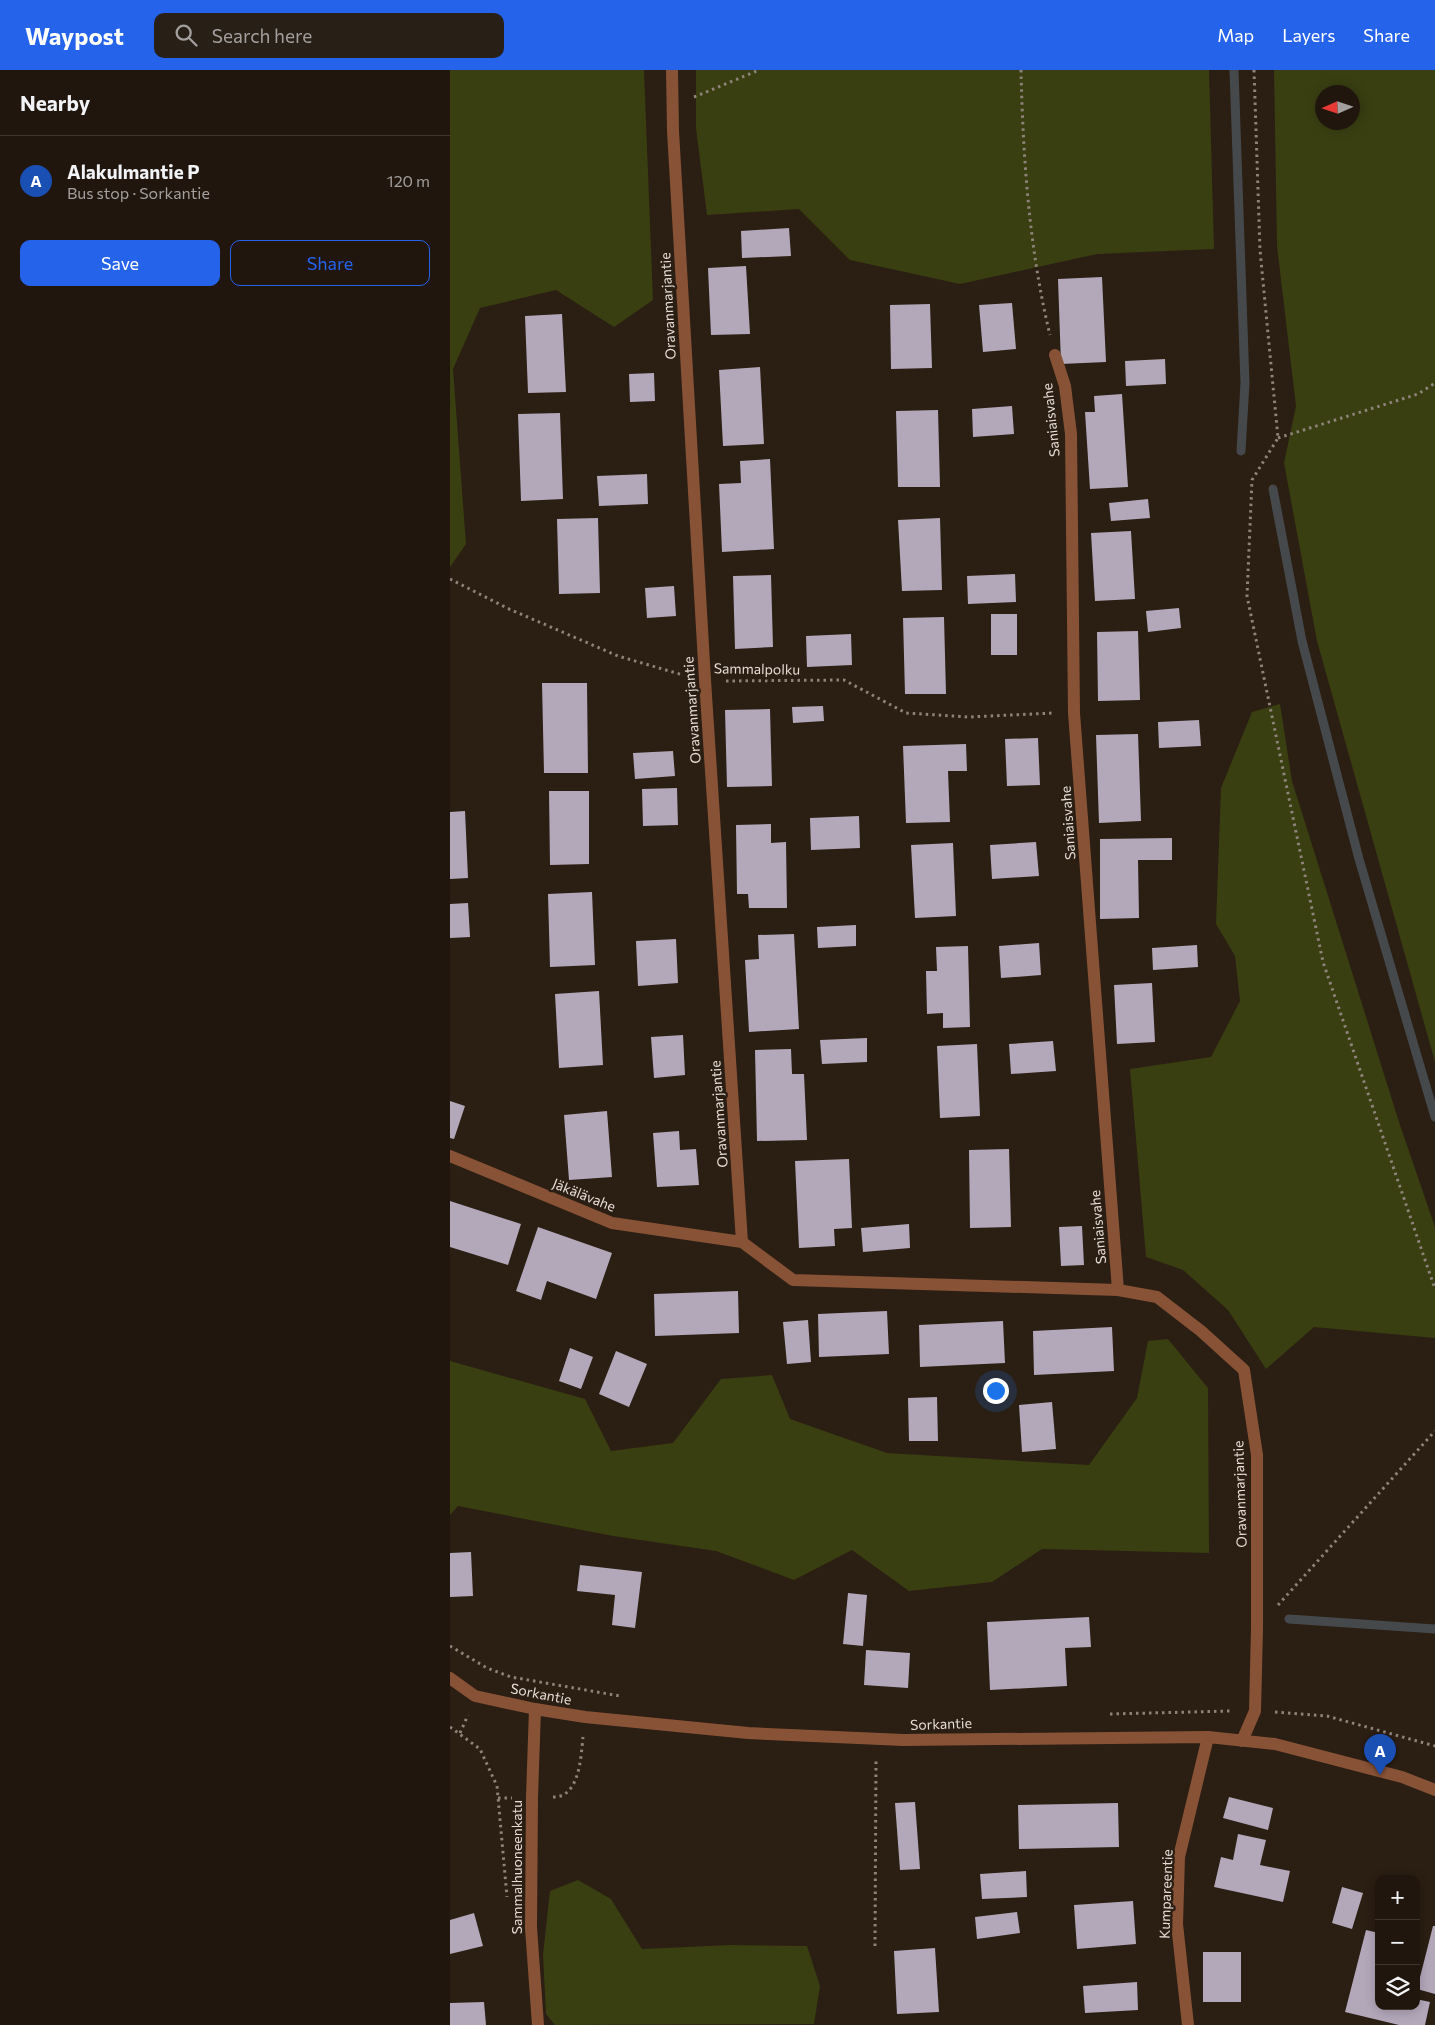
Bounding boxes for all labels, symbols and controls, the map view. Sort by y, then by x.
search box [154,13,504,58]
text: Waypost [25,21,124,50]
icon: search [172,21,200,49]
text: Search here [212,24,312,47]
text: Map [1217,24,1254,46]
text: Layers [1282,24,1335,46]
text: Share [1363,24,1410,46]
north arrow [1315,85,1360,130]
text: Nearby [20,90,90,115]
text: Alakulmantie P [67,160,200,183]
text: A [30,171,42,190]
text: 120 m [387,171,430,190]
text: Bus stop · Sorkantie [67,183,210,202]
button: Save [20,240,220,286]
button: Share [230,240,430,286]
street label: Oravanmarjantie [656,252,679,360]
street label: Saniaisvahe [1038,382,1063,458]
street label: Oravanmarjantie [679,656,704,764]
street label: Sammalpolku [714,659,800,678]
street label: Saniaisvahe [1056,785,1079,861]
street label: Oravanmarjantie [706,1060,731,1168]
street label: Jäkälävahe [550,1174,618,1215]
street label: Saniaisvahe [1086,1189,1109,1265]
your location [983,1378,1009,1404]
street label: Oravanmarjantie [1229,1440,1250,1548]
street label: Sorkantie [509,1679,573,1708]
street label: Sorkantie [910,1714,972,1733]
pin: A [1364,1734,1396,1775]
street label: Sammalhuoneenkatu [508,1800,525,1934]
street label: Kumpareentie [1155,1849,1176,1939]
map controls [1375,1875,1420,2010]
button: + [1375,1875,1420,1920]
button: − [1375,1920,1420,1965]
button: layers [1375,1965,1420,2010]

